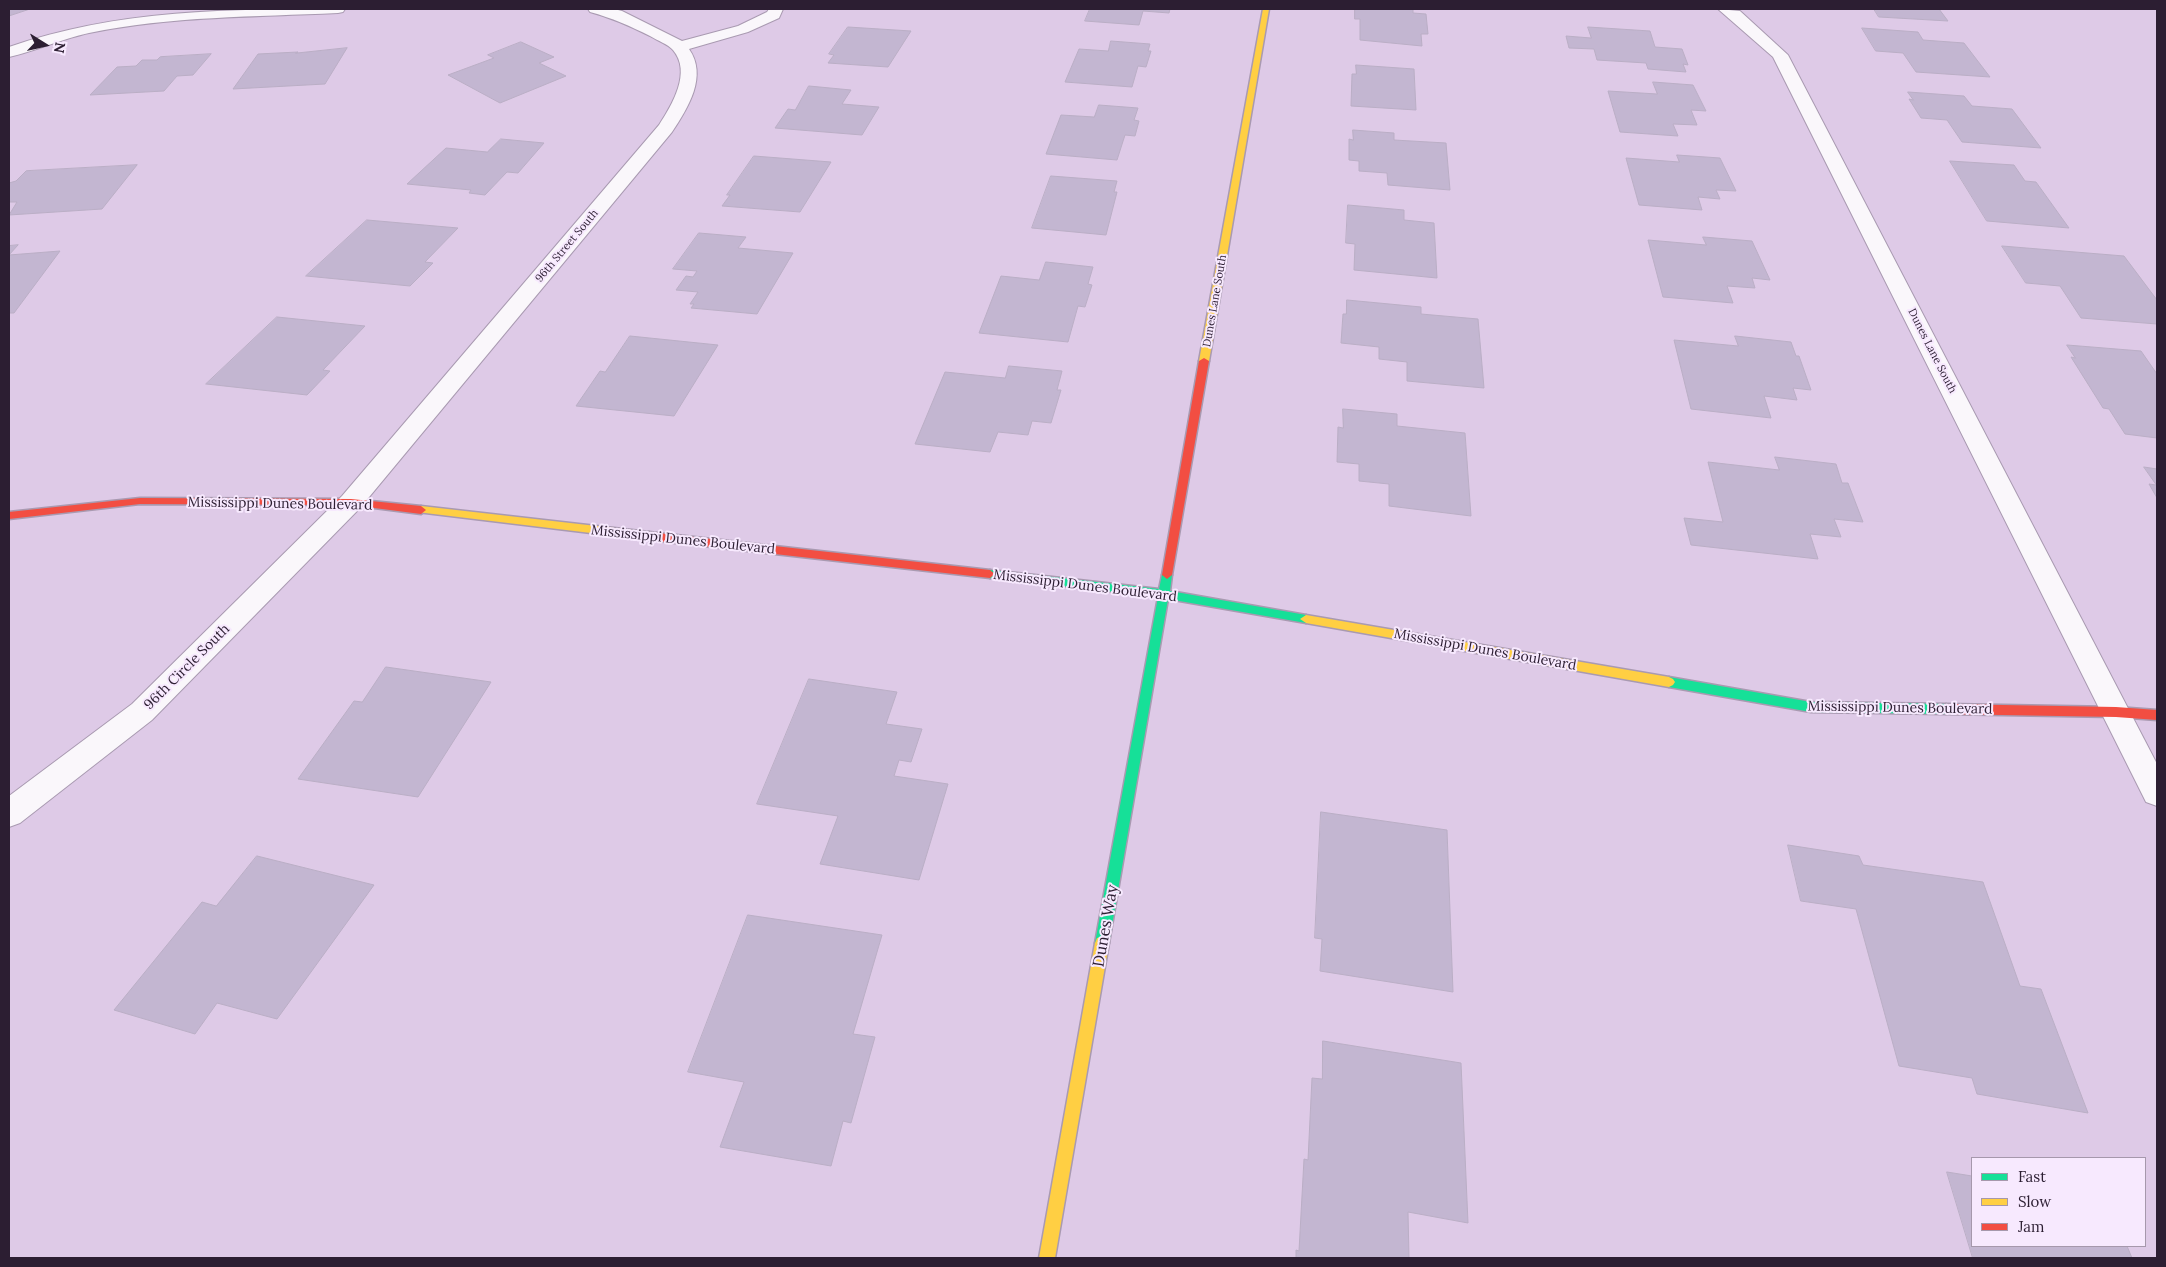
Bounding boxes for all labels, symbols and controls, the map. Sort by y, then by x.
north arrow [20,20,70,70]
text: N [50,41,70,54]
street label: 96th Street South [533,207,601,285]
street label: Dunes Lane South [1200,254,1230,348]
street label: Dunes Lane South [1905,306,1959,396]
street label: Mississippi Dunes Boulevard [187,494,373,514]
street label: Mississippi Dunes Boulevard [590,522,776,558]
street label: Mississippi Dunes Boulevard [992,566,1178,606]
street label: 96th Circle South [141,621,233,713]
street label: Mississippi Dunes Boulevard [1392,626,1578,674]
street label: Mississippi Dunes Boulevard [1807,698,1993,718]
street label: Dunes Way [1089,883,1123,969]
legend [1971,1157,2146,1247]
text: Fast [2018,1167,2046,1186]
text: Slow [2018,1192,2051,1211]
text: Jam [2018,1217,2045,1236]

